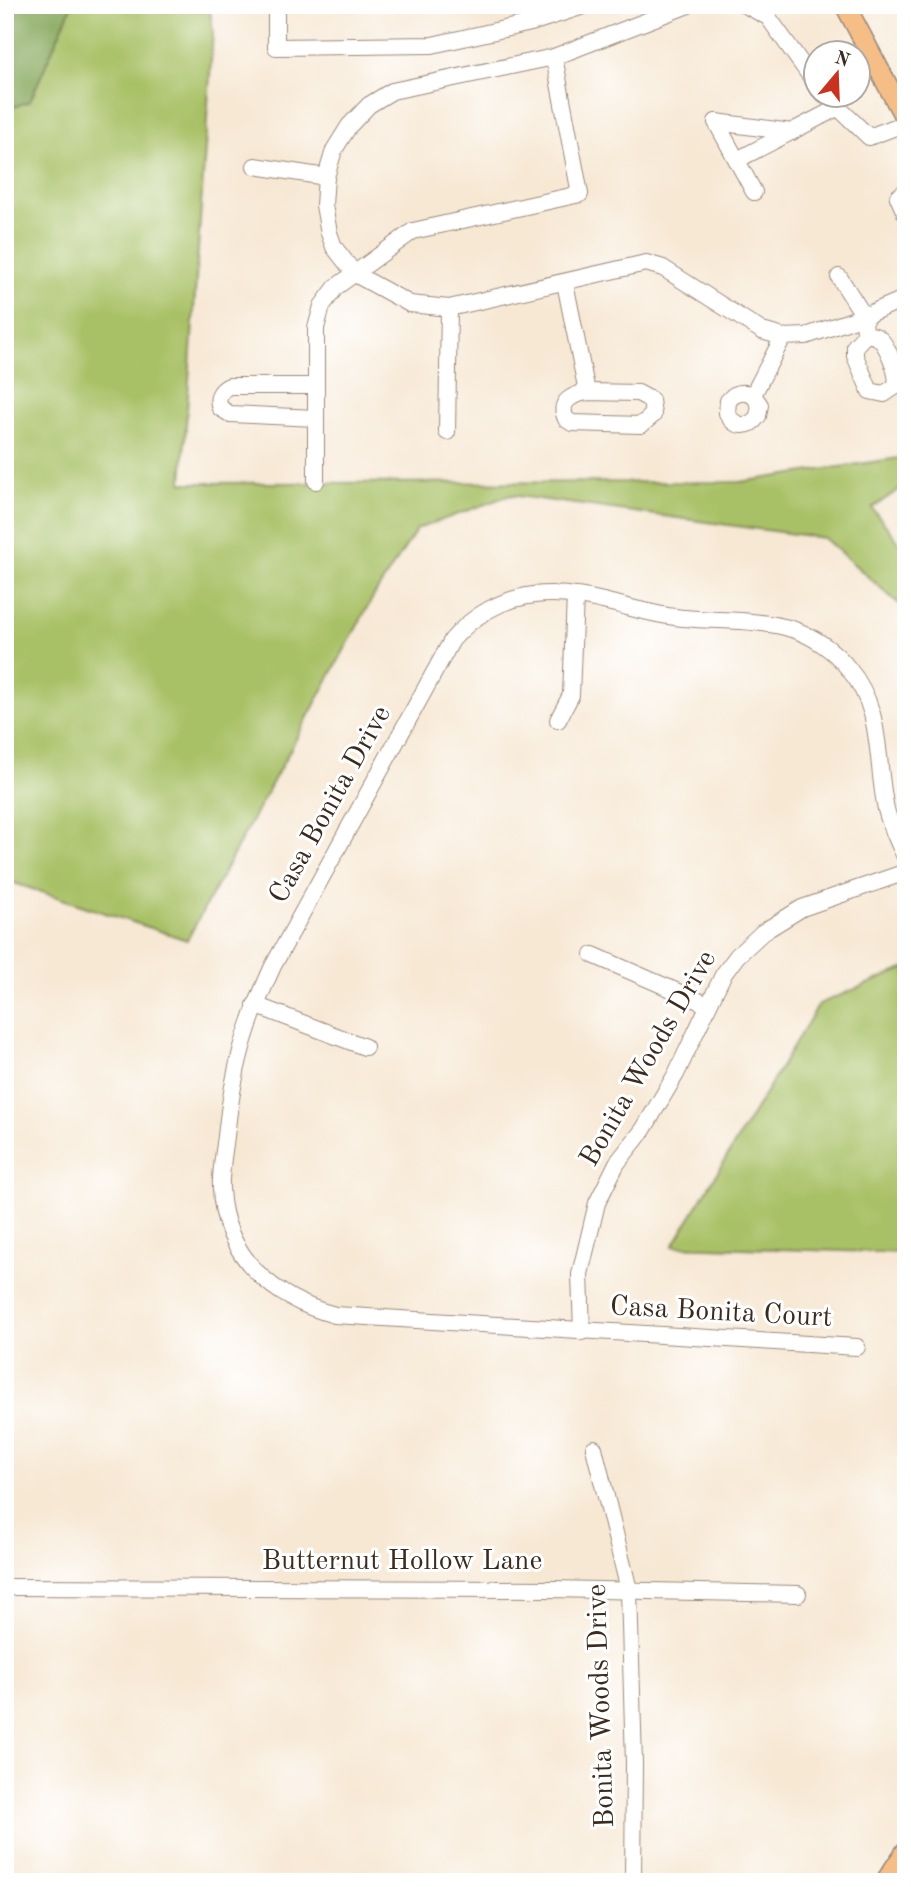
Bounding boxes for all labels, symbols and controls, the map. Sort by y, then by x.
north arrow [802,38,872,108]
text: N [832,49,852,72]
street label: Casa Bonita Drive [265,702,397,908]
street label: Bonita Woods Drive [576,946,722,1172]
street label: Casa Bonita Court [609,1293,833,1333]
street label: Butternut Hollow Lane [262,1548,542,1576]
street label: Bonita Woods Drive [584,1583,620,1829]

